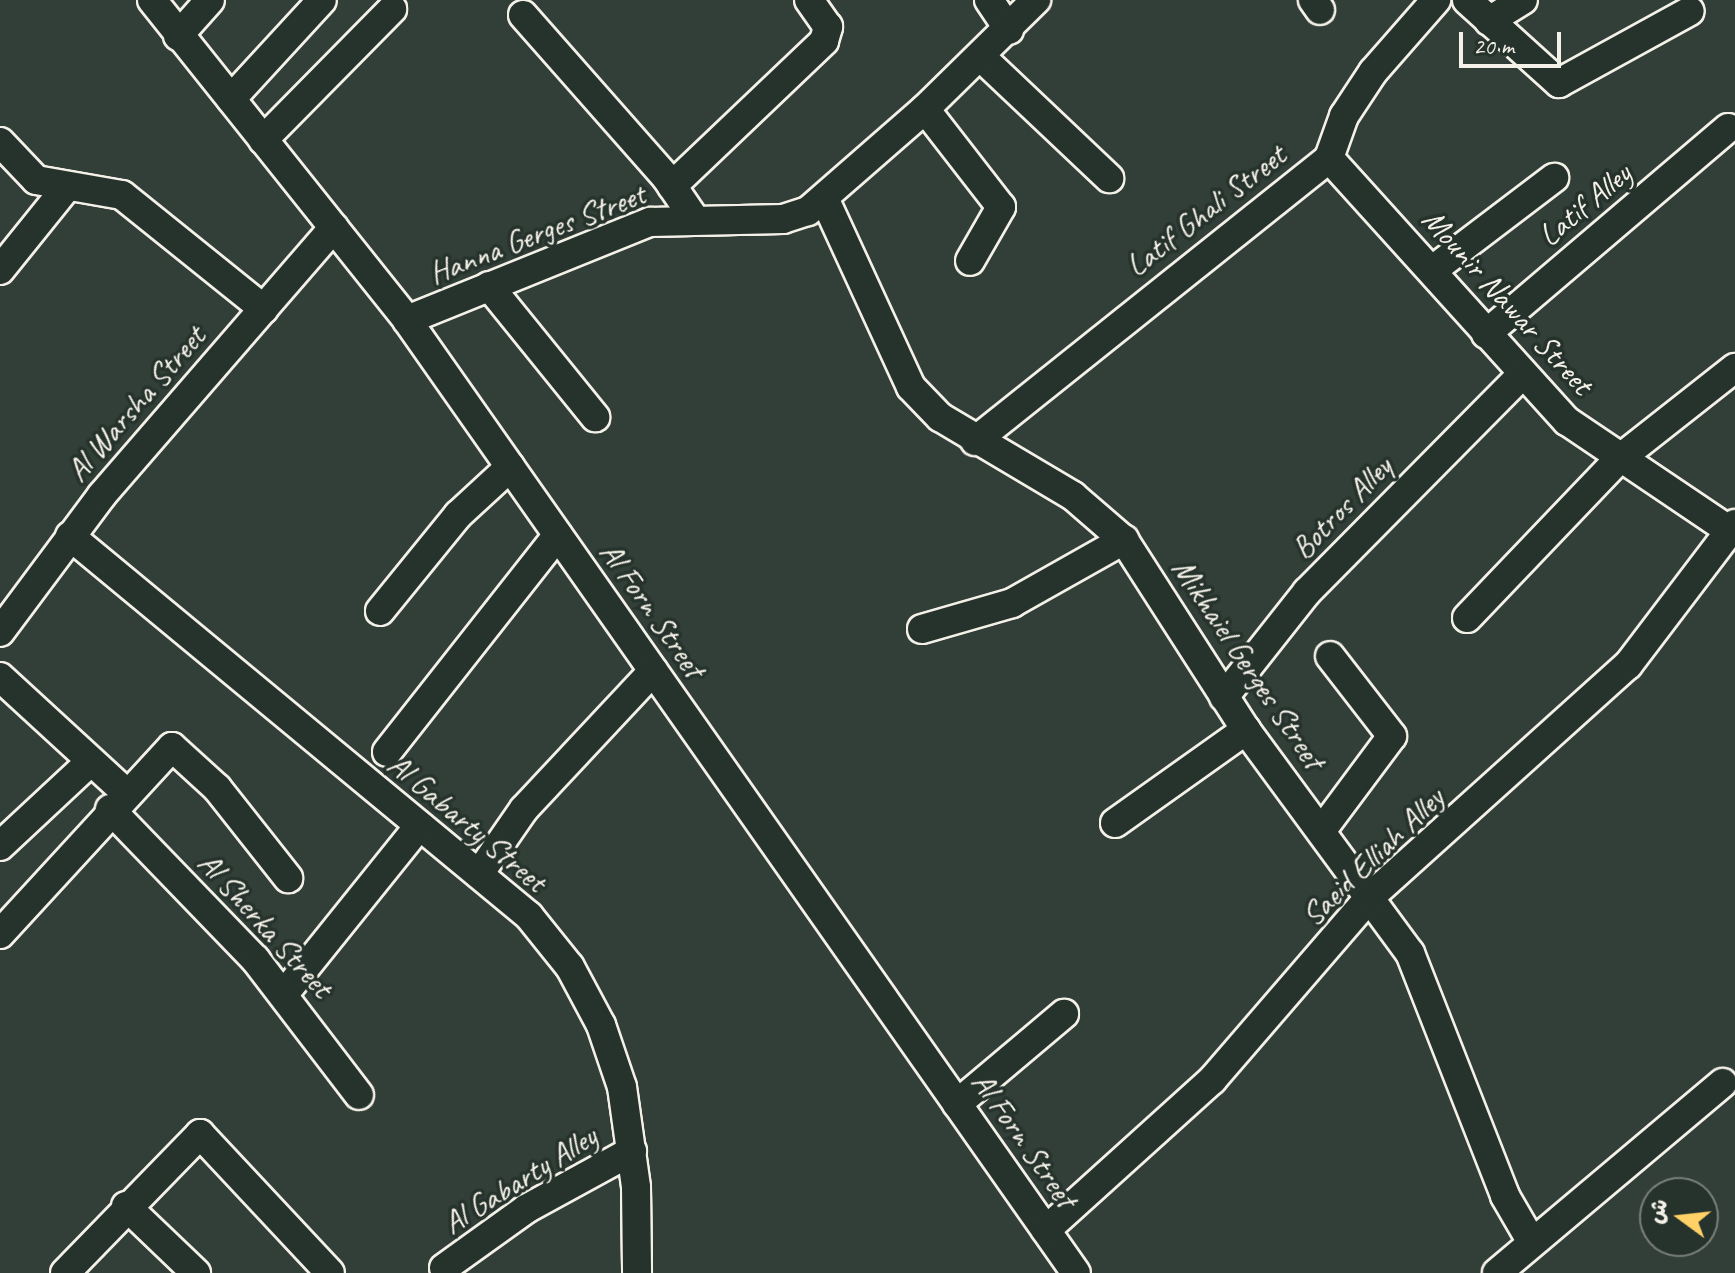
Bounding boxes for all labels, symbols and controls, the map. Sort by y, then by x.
scale bar [1463,16,1565,66]
text: 20 m [1473,31,1514,61]
street label: Latif Ghali Street [1117,136,1295,286]
street label: Latif Alley [1531,155,1639,255]
street label: Hanna Gerges Street [423,175,651,293]
street label: Mounir Nawar Street [1413,201,1601,403]
street label: Al Warsha Street [58,318,214,490]
street label: Botros Alley [1284,449,1400,567]
street label: Al Forn Street [591,534,713,686]
street label: Mikhaiel Gerges Street [1163,551,1333,777]
street label: Al Gabarty Street [380,745,554,901]
street label: Saeid Elliah Alley [1294,780,1452,934]
street label: Al Sherka Street [189,844,341,1006]
street label: Al Forn Street [963,1064,1085,1216]
street label: Al Gabarty Alley [436,1117,604,1243]
north arrow [1639,1177,1719,1257]
text: ش [1641,1196,1674,1227]

